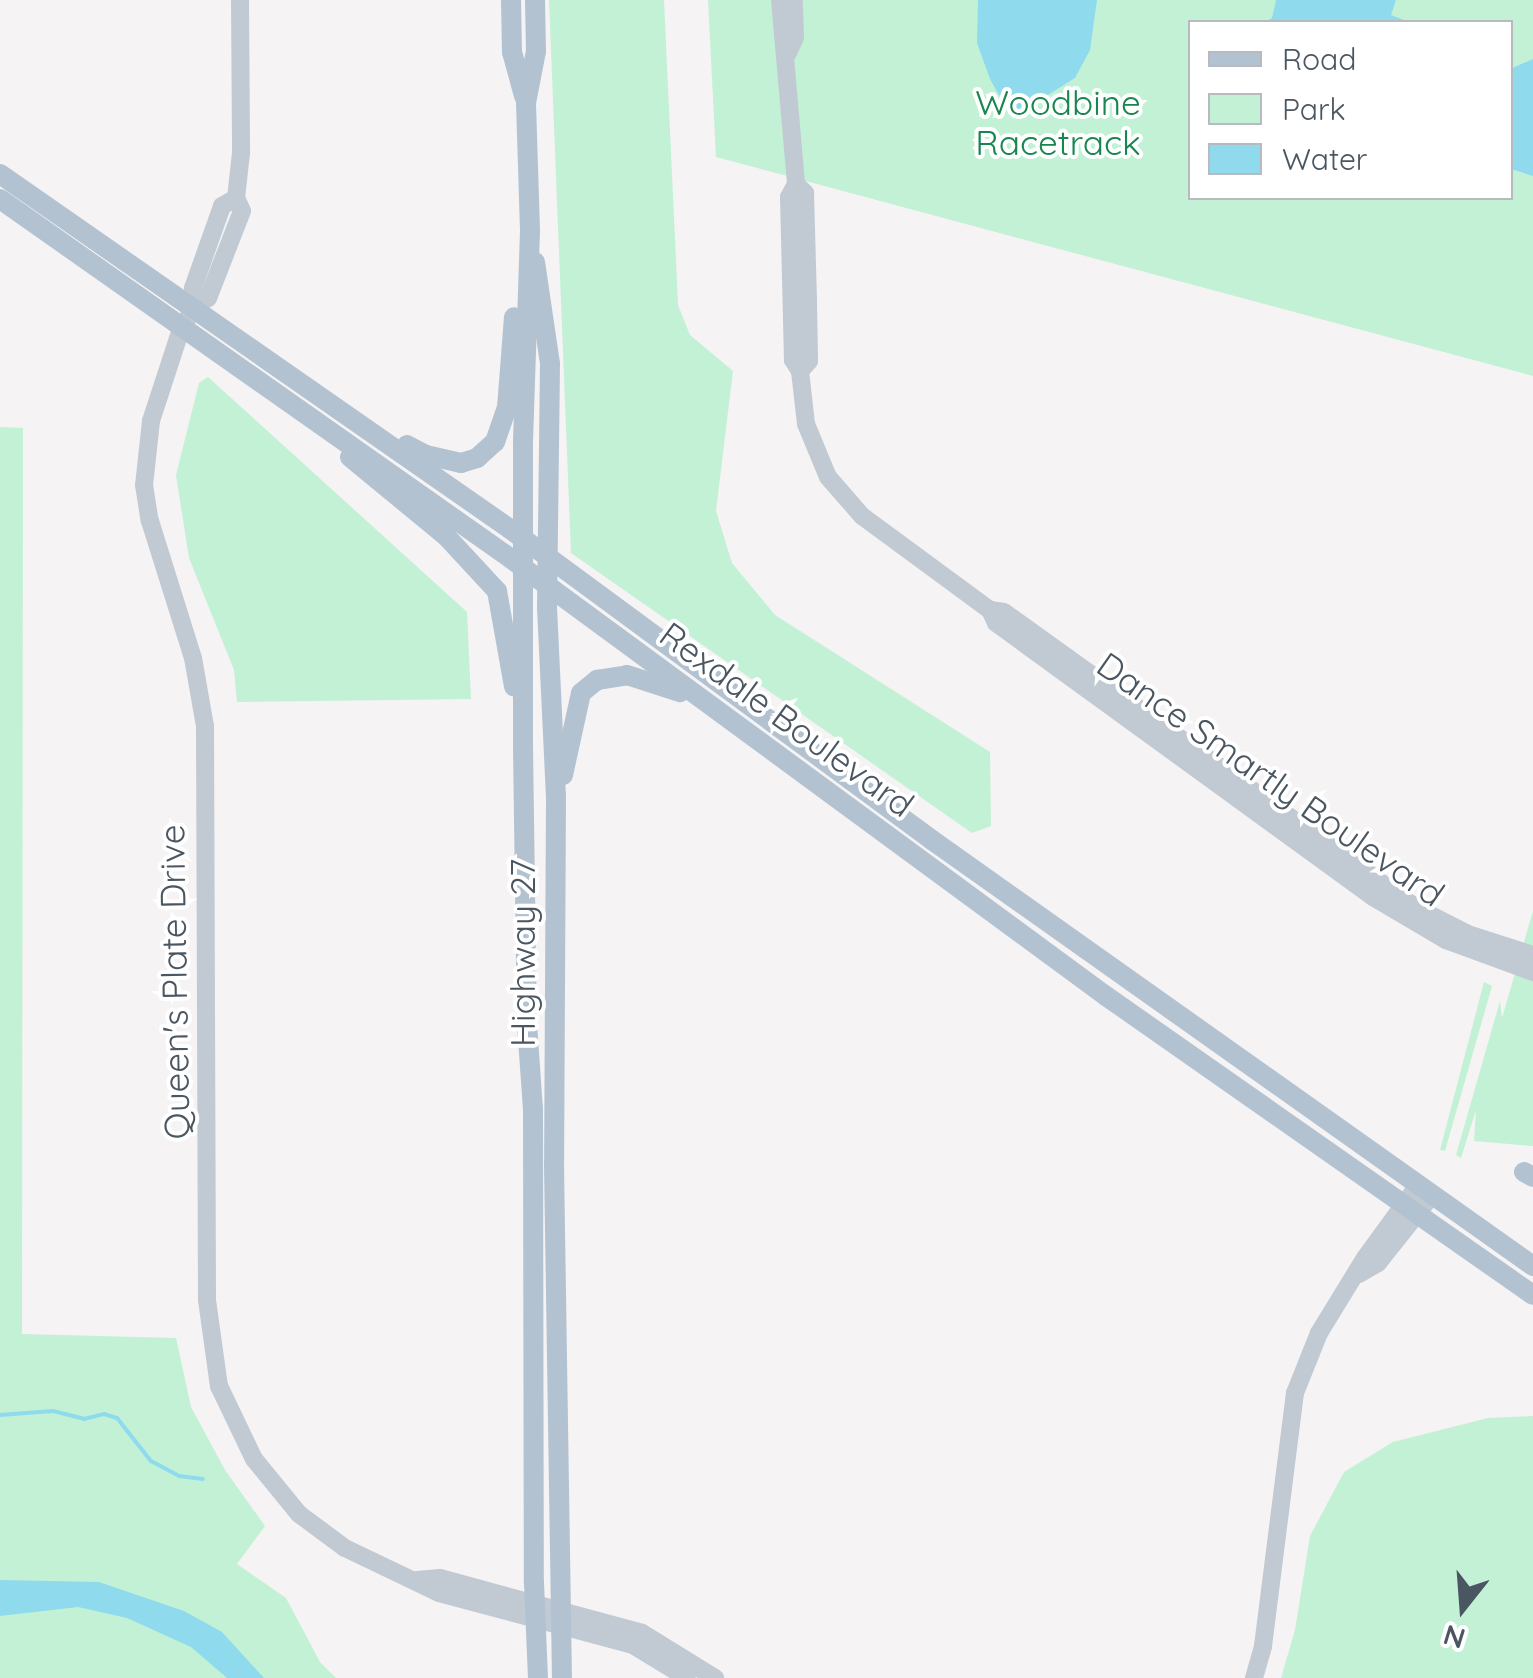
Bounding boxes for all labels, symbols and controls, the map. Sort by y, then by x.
legend [1188,20,1513,200]
text: Road [1282,40,1356,78]
park label: Woodbine Racetrack [975,81,1141,163]
text: Park [1282,90,1346,128]
text: Water [1282,140,1367,178]
street label: Rexdale Boulevard [652,613,922,825]
street label: Dance Smartly Boulevard [1089,643,1453,915]
street label: Queen's Plate Drive [150,824,198,1140]
street label: Highway 27 [501,859,543,1047]
north arrow [1413,1558,1513,1658]
text: N [1439,1617,1469,1657]

